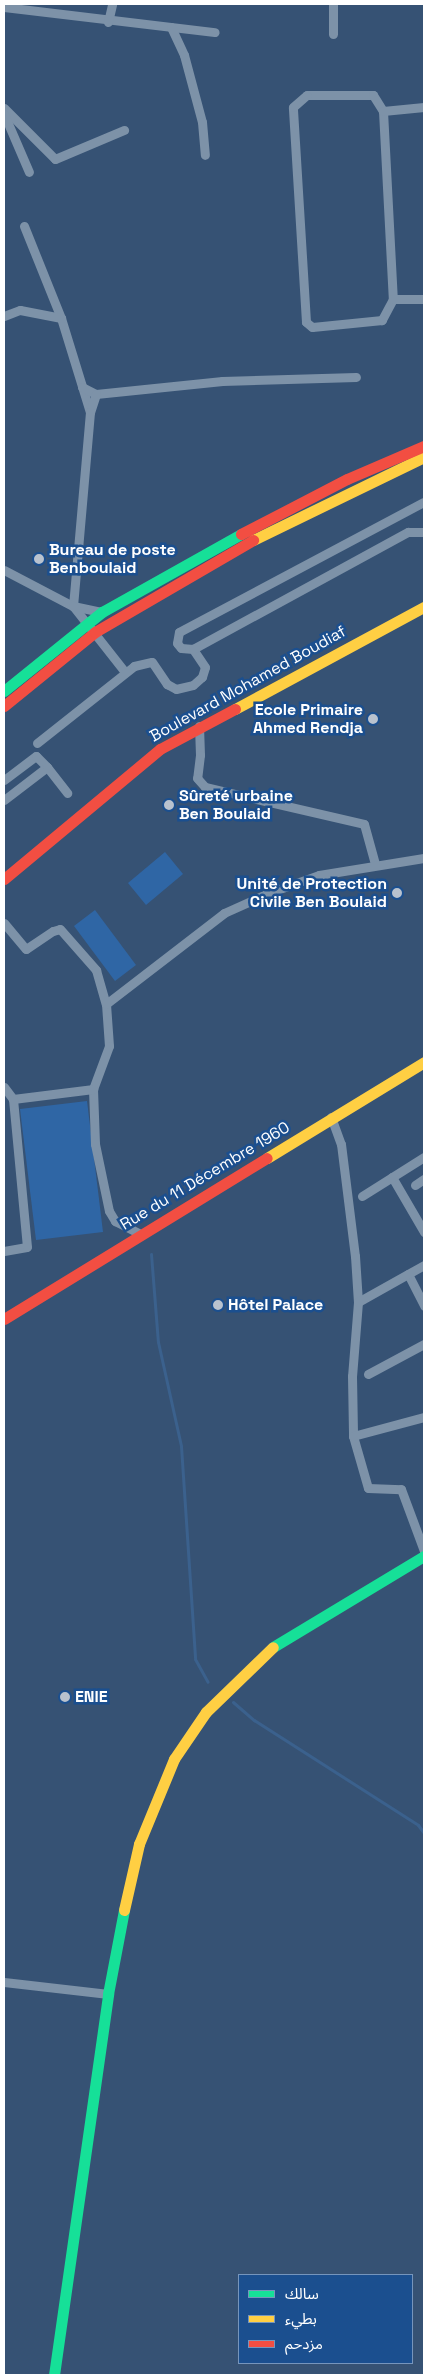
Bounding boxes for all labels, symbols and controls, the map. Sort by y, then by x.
place label: Bureau de poste Benboulaid [49,540,176,578]
marker: Bureau de poste Benboulaid [33,553,45,565]
street label: Boulevard Mohamed Boudiaf [146,622,350,746]
place label: Ecole Primaire Ahmed Rendja [253,700,363,738]
marker: Ecole Primaire Ahmed Rendja [367,713,379,725]
place label: Sûreté urbaine Ben Boulaid [179,786,293,824]
marker: Sûreté urbaine Ben Boulaid [163,799,175,811]
place label: Unité de Protection Civile Ben Boulaid [237,874,387,912]
marker: Unité de Protection Civile Ben Boulaid [391,887,403,899]
street label: Rue du 11 Décembre 1960 [117,1118,293,1234]
place label: Hôtel Palace [228,1295,323,1315]
marker: Hôtel Palace [212,1299,224,1311]
place label: ENIE [75,1687,108,1707]
marker: ENIE [59,1691,71,1703]
legend [238,2274,413,2364]
text: سالك [285,2284,319,2303]
text: بطيء [285,2309,317,2328]
text: مزدحم [285,2334,323,2353]

